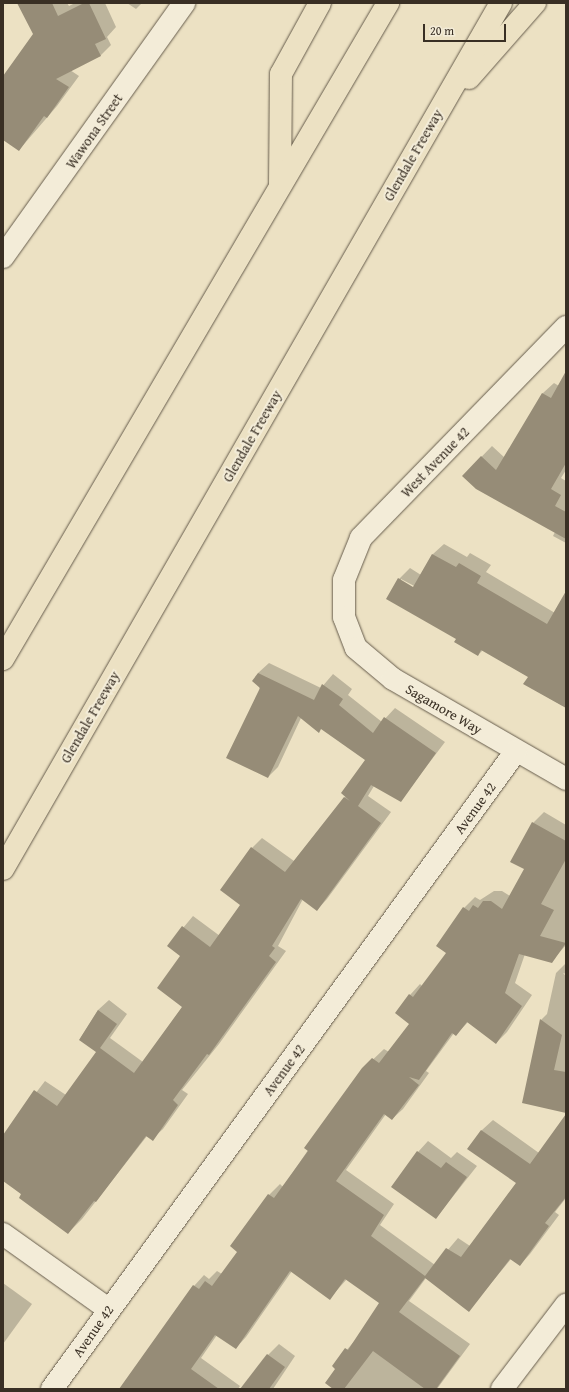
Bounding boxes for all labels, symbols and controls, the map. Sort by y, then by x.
scale bar [425,16,508,42]
text: 20 m [430,22,454,39]
street label: Wawona Street [62,90,126,172]
street label: Glendale Freeway [380,106,446,204]
street label: Glendale Freeway [219,387,285,485]
street label: West Avenue 42 [397,423,473,501]
street label: Glendale Freeway [57,668,123,766]
street label: Sagamore Way [403,680,485,738]
street label: Avenue 42 [451,779,499,837]
street label: Avenue 42 [260,1041,308,1099]
street label: Avenue 42 [69,1302,117,1360]

